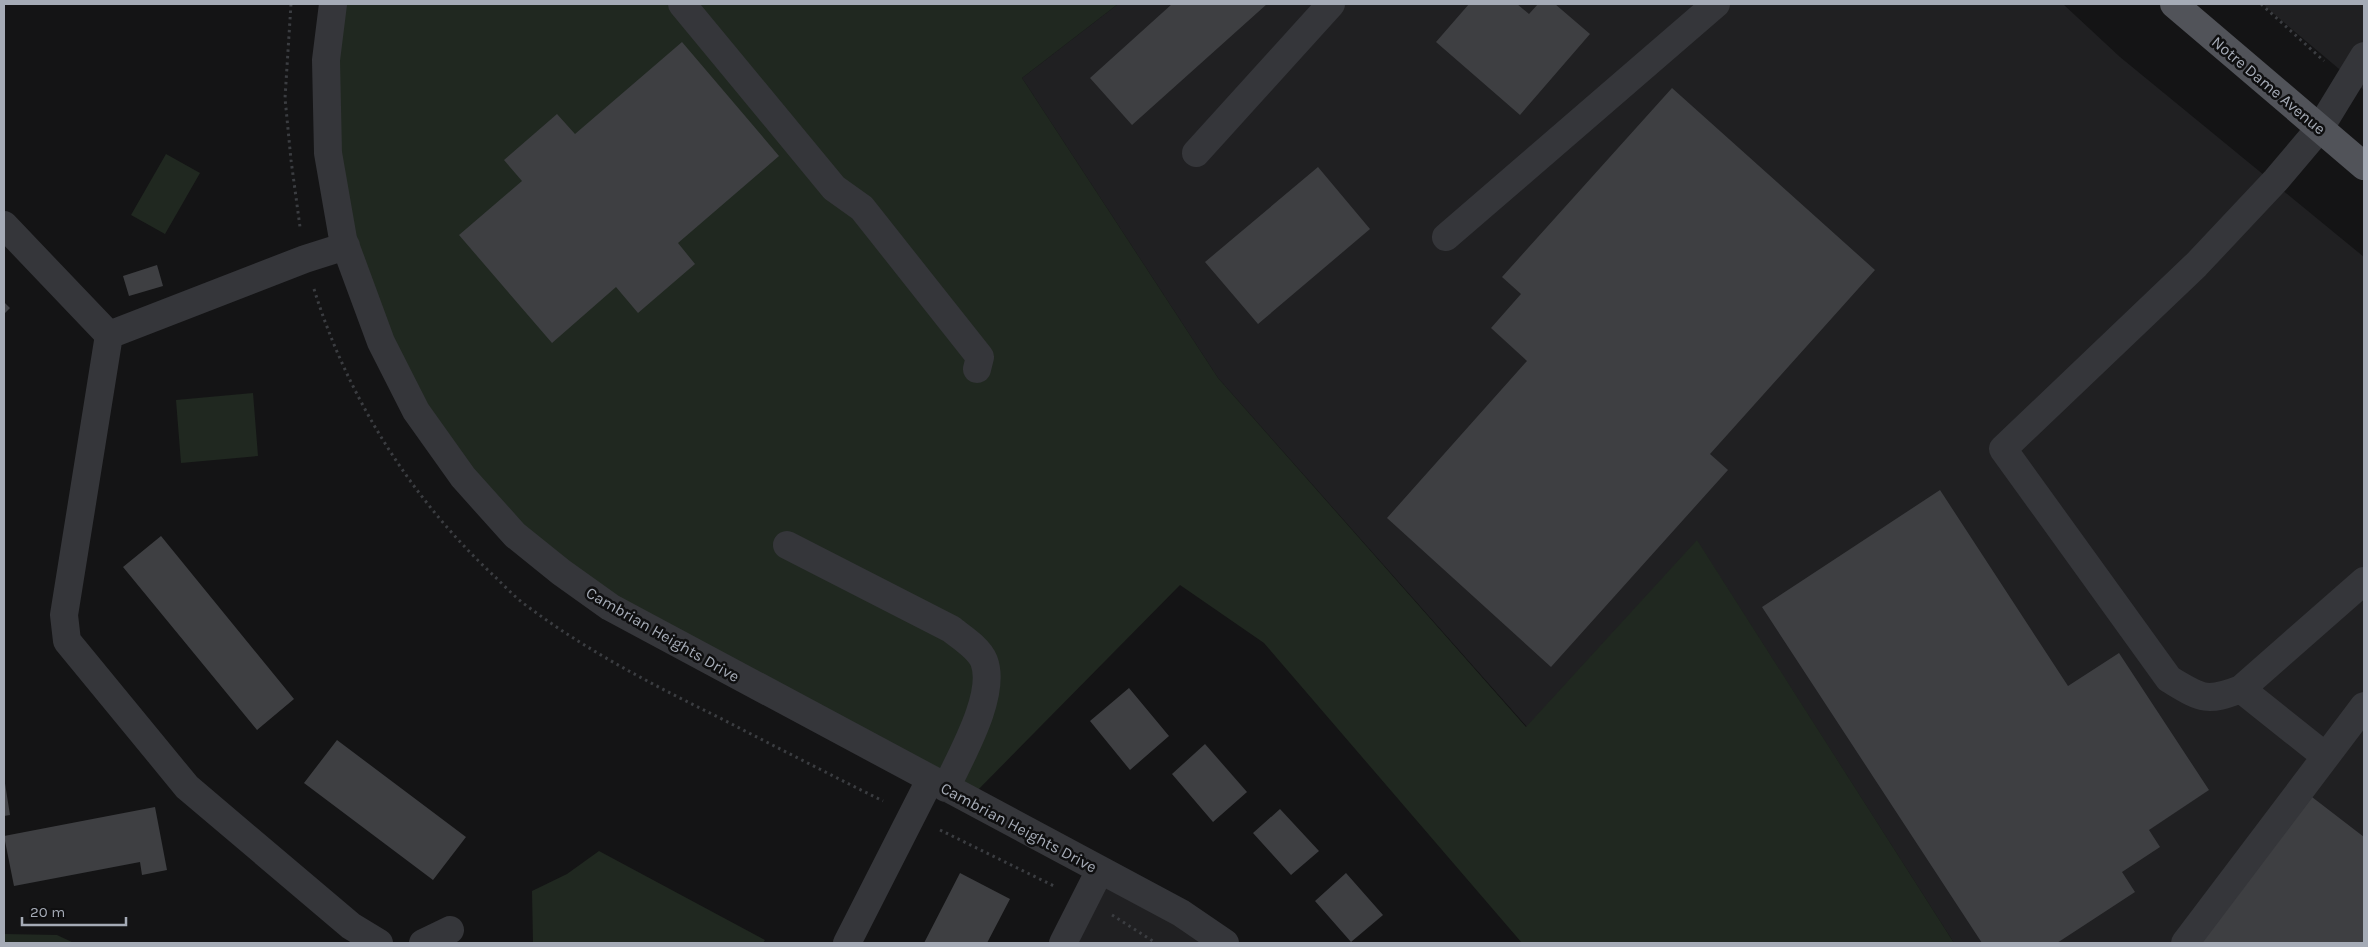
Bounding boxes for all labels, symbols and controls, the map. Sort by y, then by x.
street label: Notre Dame Avenue [2208,32,2329,138]
street label: Cambrian Heights Drive [583,583,743,686]
street label: Cambrian Heights Drive [938,778,1100,877]
scale bar [22,894,126,926]
text: 20 m [30,903,65,921]

